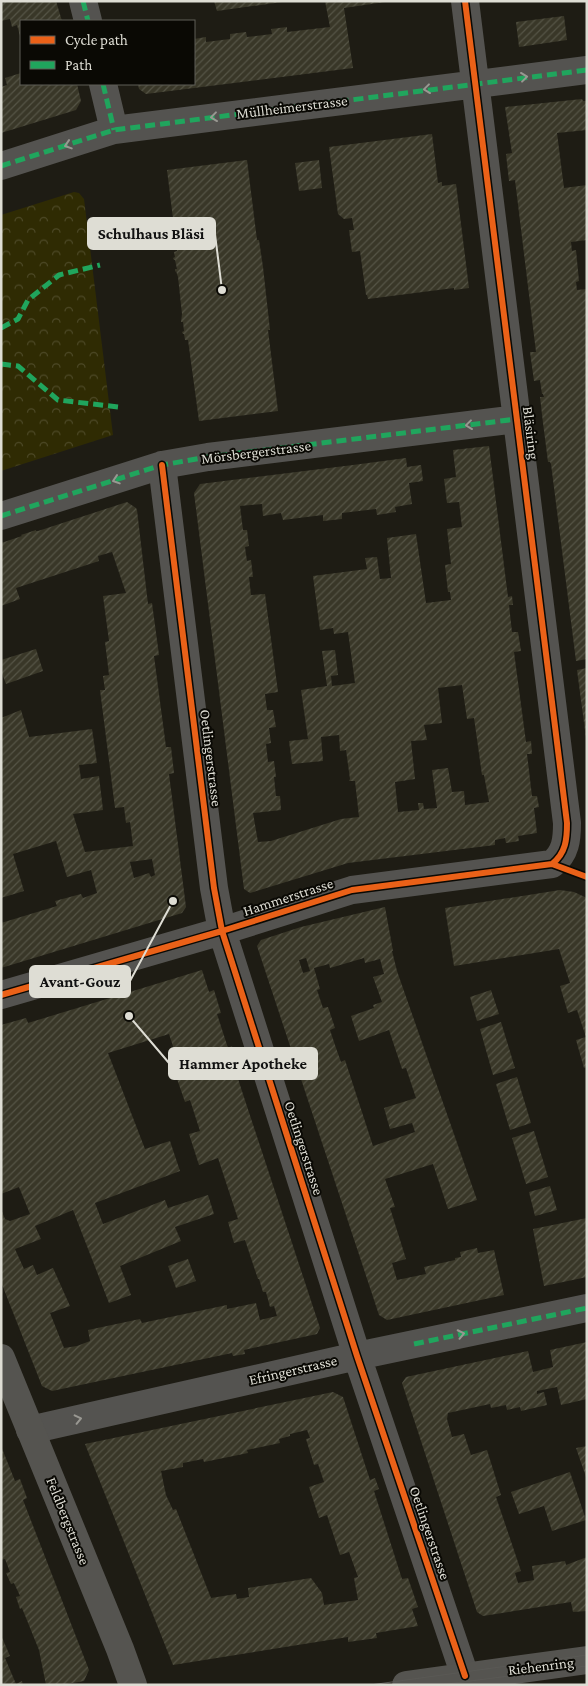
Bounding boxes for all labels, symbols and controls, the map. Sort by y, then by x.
legend [20,20,195,85]
text: Cycle path [65,32,128,49]
text: Path [65,57,92,73]
one-way arrow [520,72,528,83]
one-way arrow [423,83,431,94]
street label: Müllheimerstrasse [235,92,349,122]
one-way arrow [210,111,218,121]
one-way arrow [64,139,73,149]
callout: Schulhaus Bläsi [88,218,215,249]
text: Schulhaus Bläsi [98,225,205,242]
street label: Bläsiring [519,405,542,461]
one-way arrow [464,419,472,430]
street label: Mörsbergerstrasse [200,437,312,468]
one-way arrow [112,474,120,484]
street label: Oetlingerstrasse [196,709,225,808]
street label: Hammerstrasse [241,875,336,919]
callout: Avant-Gouz [30,966,130,997]
text: Avant-Gouz [39,973,121,990]
callout: Hammer Apotheke [169,1048,317,1079]
text: Hammer Apotheke [179,1055,307,1072]
street label: Oetlingerstrasse [280,1099,327,1198]
one-way arrow [457,1329,466,1340]
street label: Efringerstrasse [247,1352,339,1389]
one-way arrow [73,1414,82,1425]
street label: Feldbergstrasse [42,1475,93,1568]
street label: Oetlingerstrasse [406,1484,454,1583]
street label: Riehenring [507,1654,575,1679]

